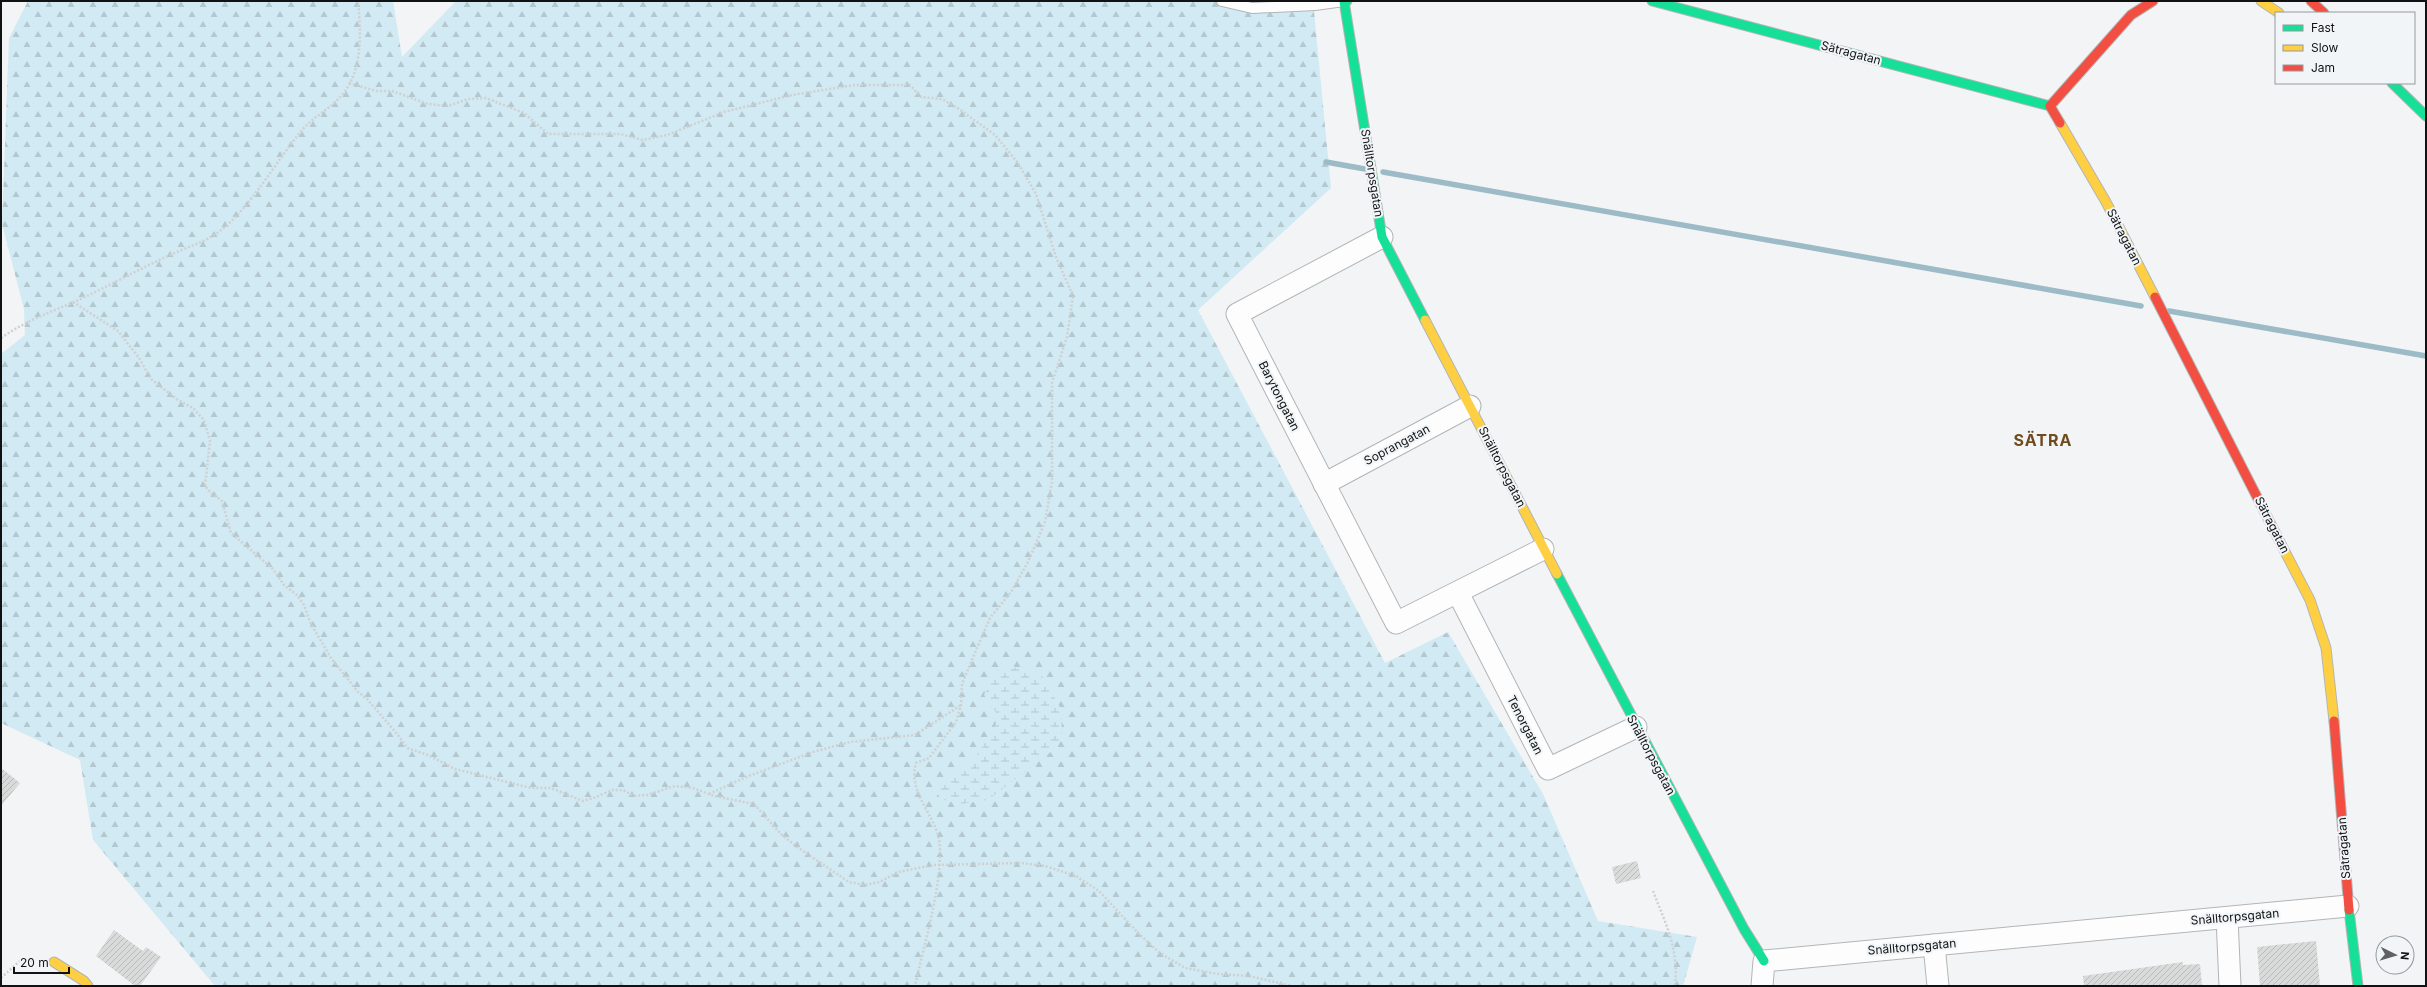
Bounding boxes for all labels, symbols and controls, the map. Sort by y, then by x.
legend [2275,12,2415,84]
text: Fast [2311,20,2335,35]
street label: Sätragatan [1819,37,1883,68]
text: Slow [2311,40,2339,55]
text: Jam [2311,60,2335,75]
street label: Snälltorpsgatan [1358,128,1387,218]
street label: Sätragatan [2104,206,2145,268]
street label: Barytongatan [1255,358,1303,433]
street label: Soprangatan [1361,421,1432,468]
street label: Snälltorpsgatan [1476,424,1529,510]
district label: SÄTRA [2014,430,2072,450]
street label: Sätragatan [2252,494,2293,556]
street label: Tenorgatan [1504,693,1547,757]
street label: Snälltorpsgatan [1624,712,1679,798]
street label: Sätragatan [2334,817,2353,879]
street label: Snälltorpsgatan [2190,905,2280,928]
street label: Snälltorpsgatan [1867,935,1957,958]
north arrow [2375,935,2415,975]
scale bar [14,949,69,975]
text: N [2398,951,2412,961]
text: 20 m [20,955,49,970]

